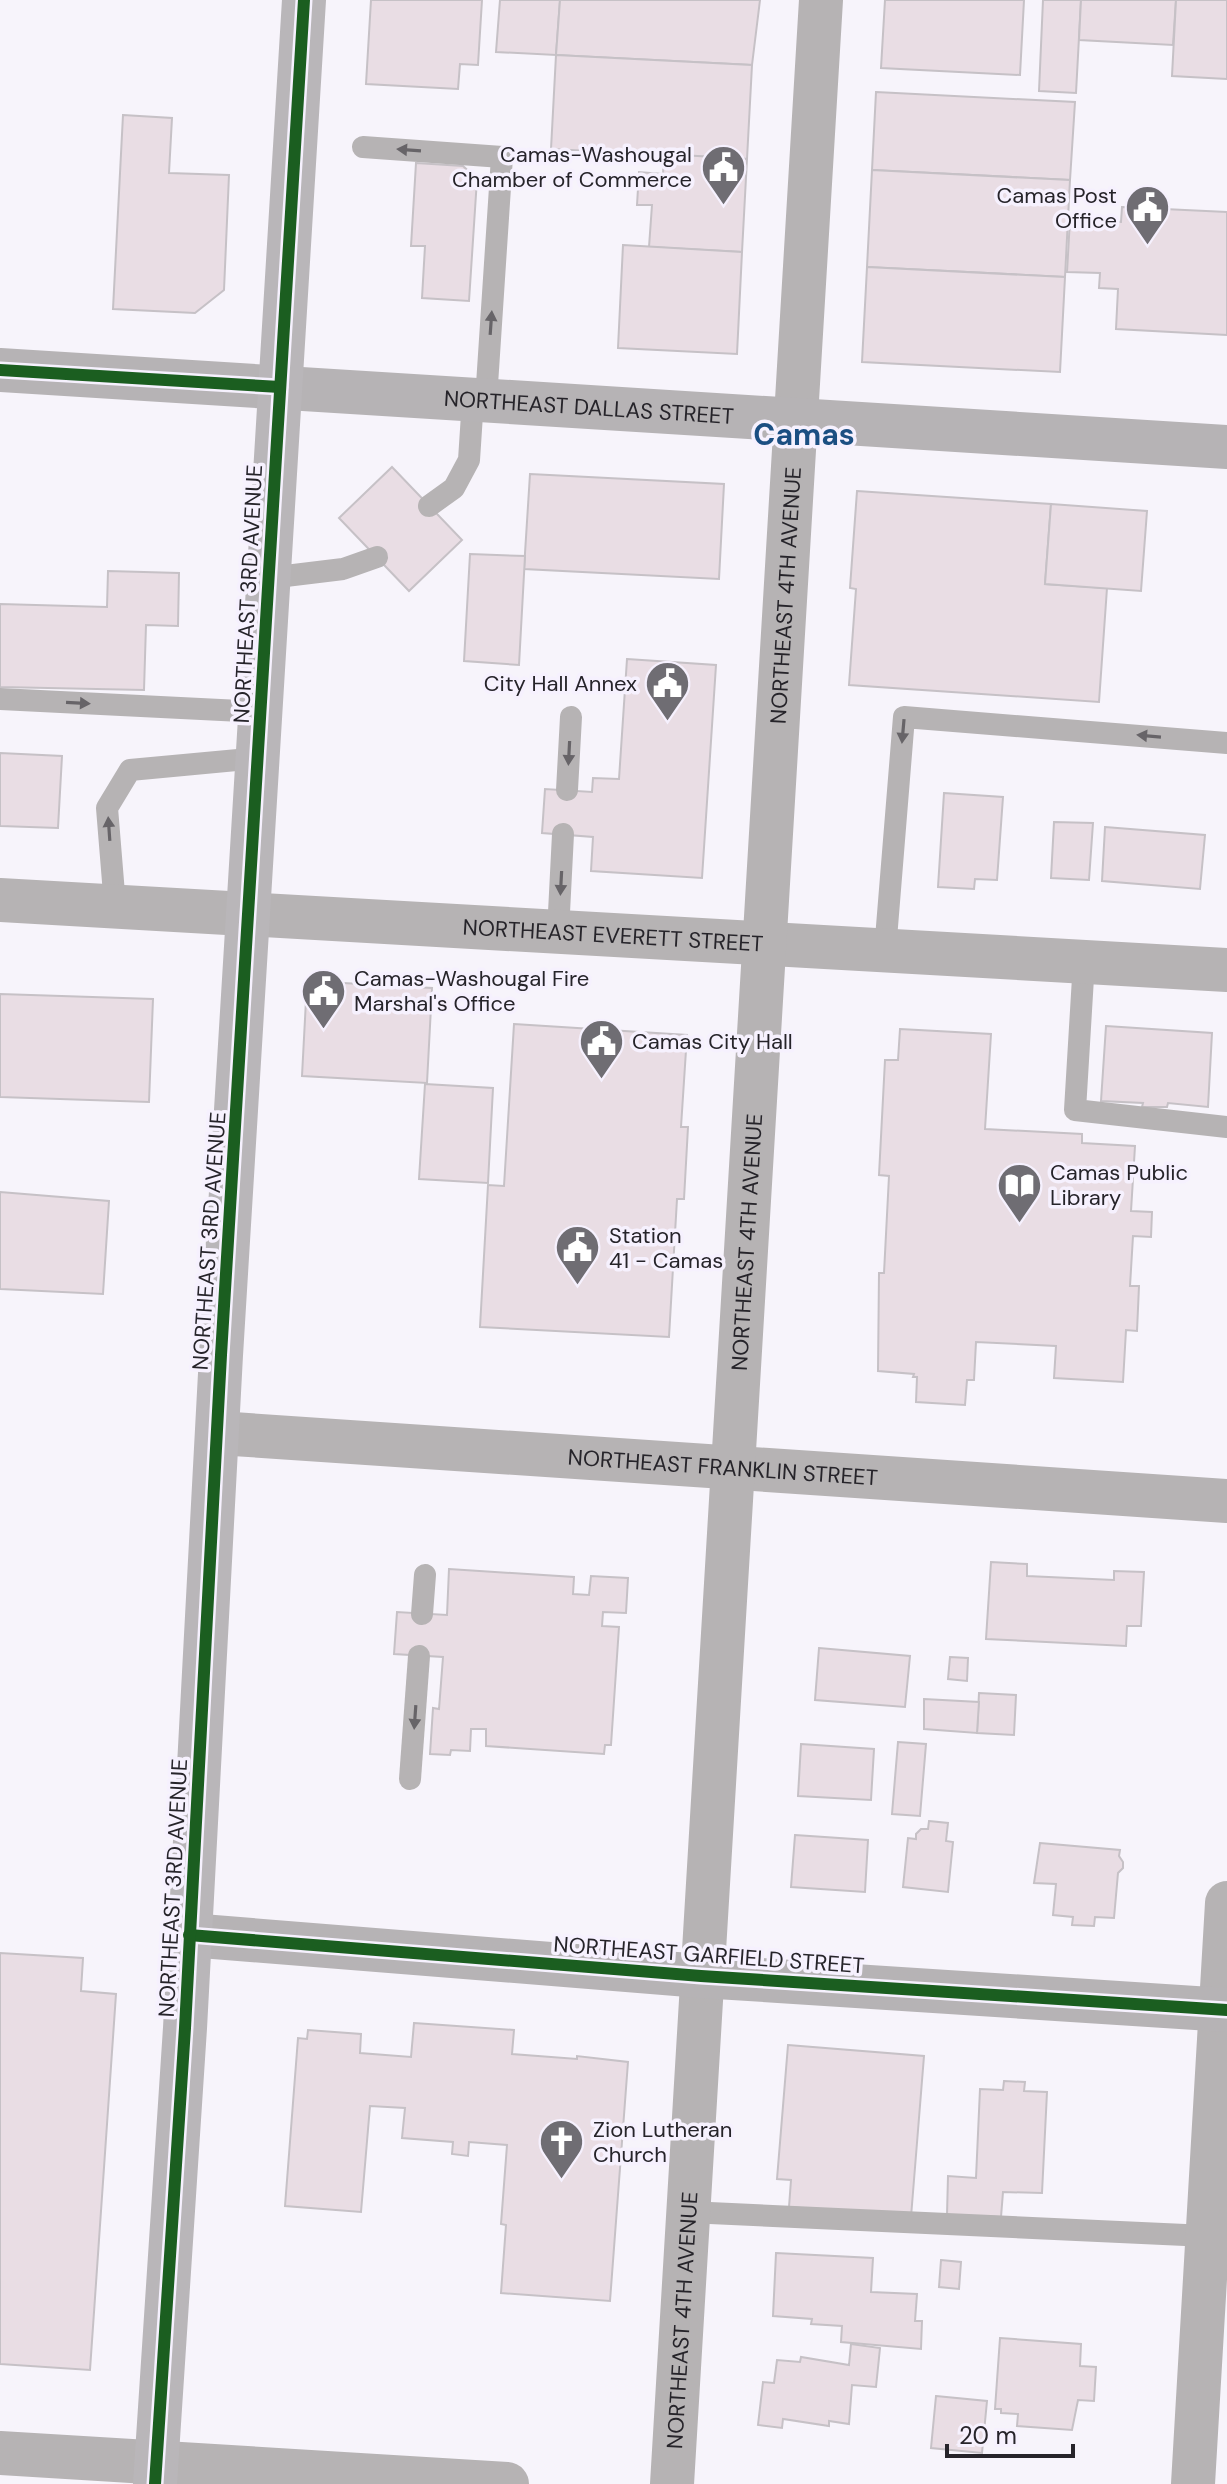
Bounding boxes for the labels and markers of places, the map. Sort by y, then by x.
place label: Camas-Washougal Chamber of Commerce [452,140,692,194]
public building icon: Camas-Washougal Chamber of Commerce [699,143,747,206]
place label: Camas Post Office [996,181,1117,235]
public building icon: Camas Post Office [1124,184,1172,247]
public building icon: City Hall Annex [644,659,692,722]
place label: City Hall Annex [484,669,637,698]
place label: Camas-Washougal Fire Marshal's Office [354,964,589,1018]
public building icon: Camas-Washougal Fire Marshal's Office [299,967,347,1030]
public building icon: Camas City Hall [577,1017,625,1080]
place label: Camas City Hall [632,1027,793,1056]
place label: Camas Public Library [1050,1158,1188,1212]
library icon: Camas Public Library [995,1161,1043,1224]
place label: Station 41 - Camas [609,1221,723,1275]
public building icon: Station 41 - Camas [554,1224,602,1287]
place label: Zion Lutheran Church [593,2115,732,2169]
church icon: Zion Lutheran Church [538,2118,586,2181]

